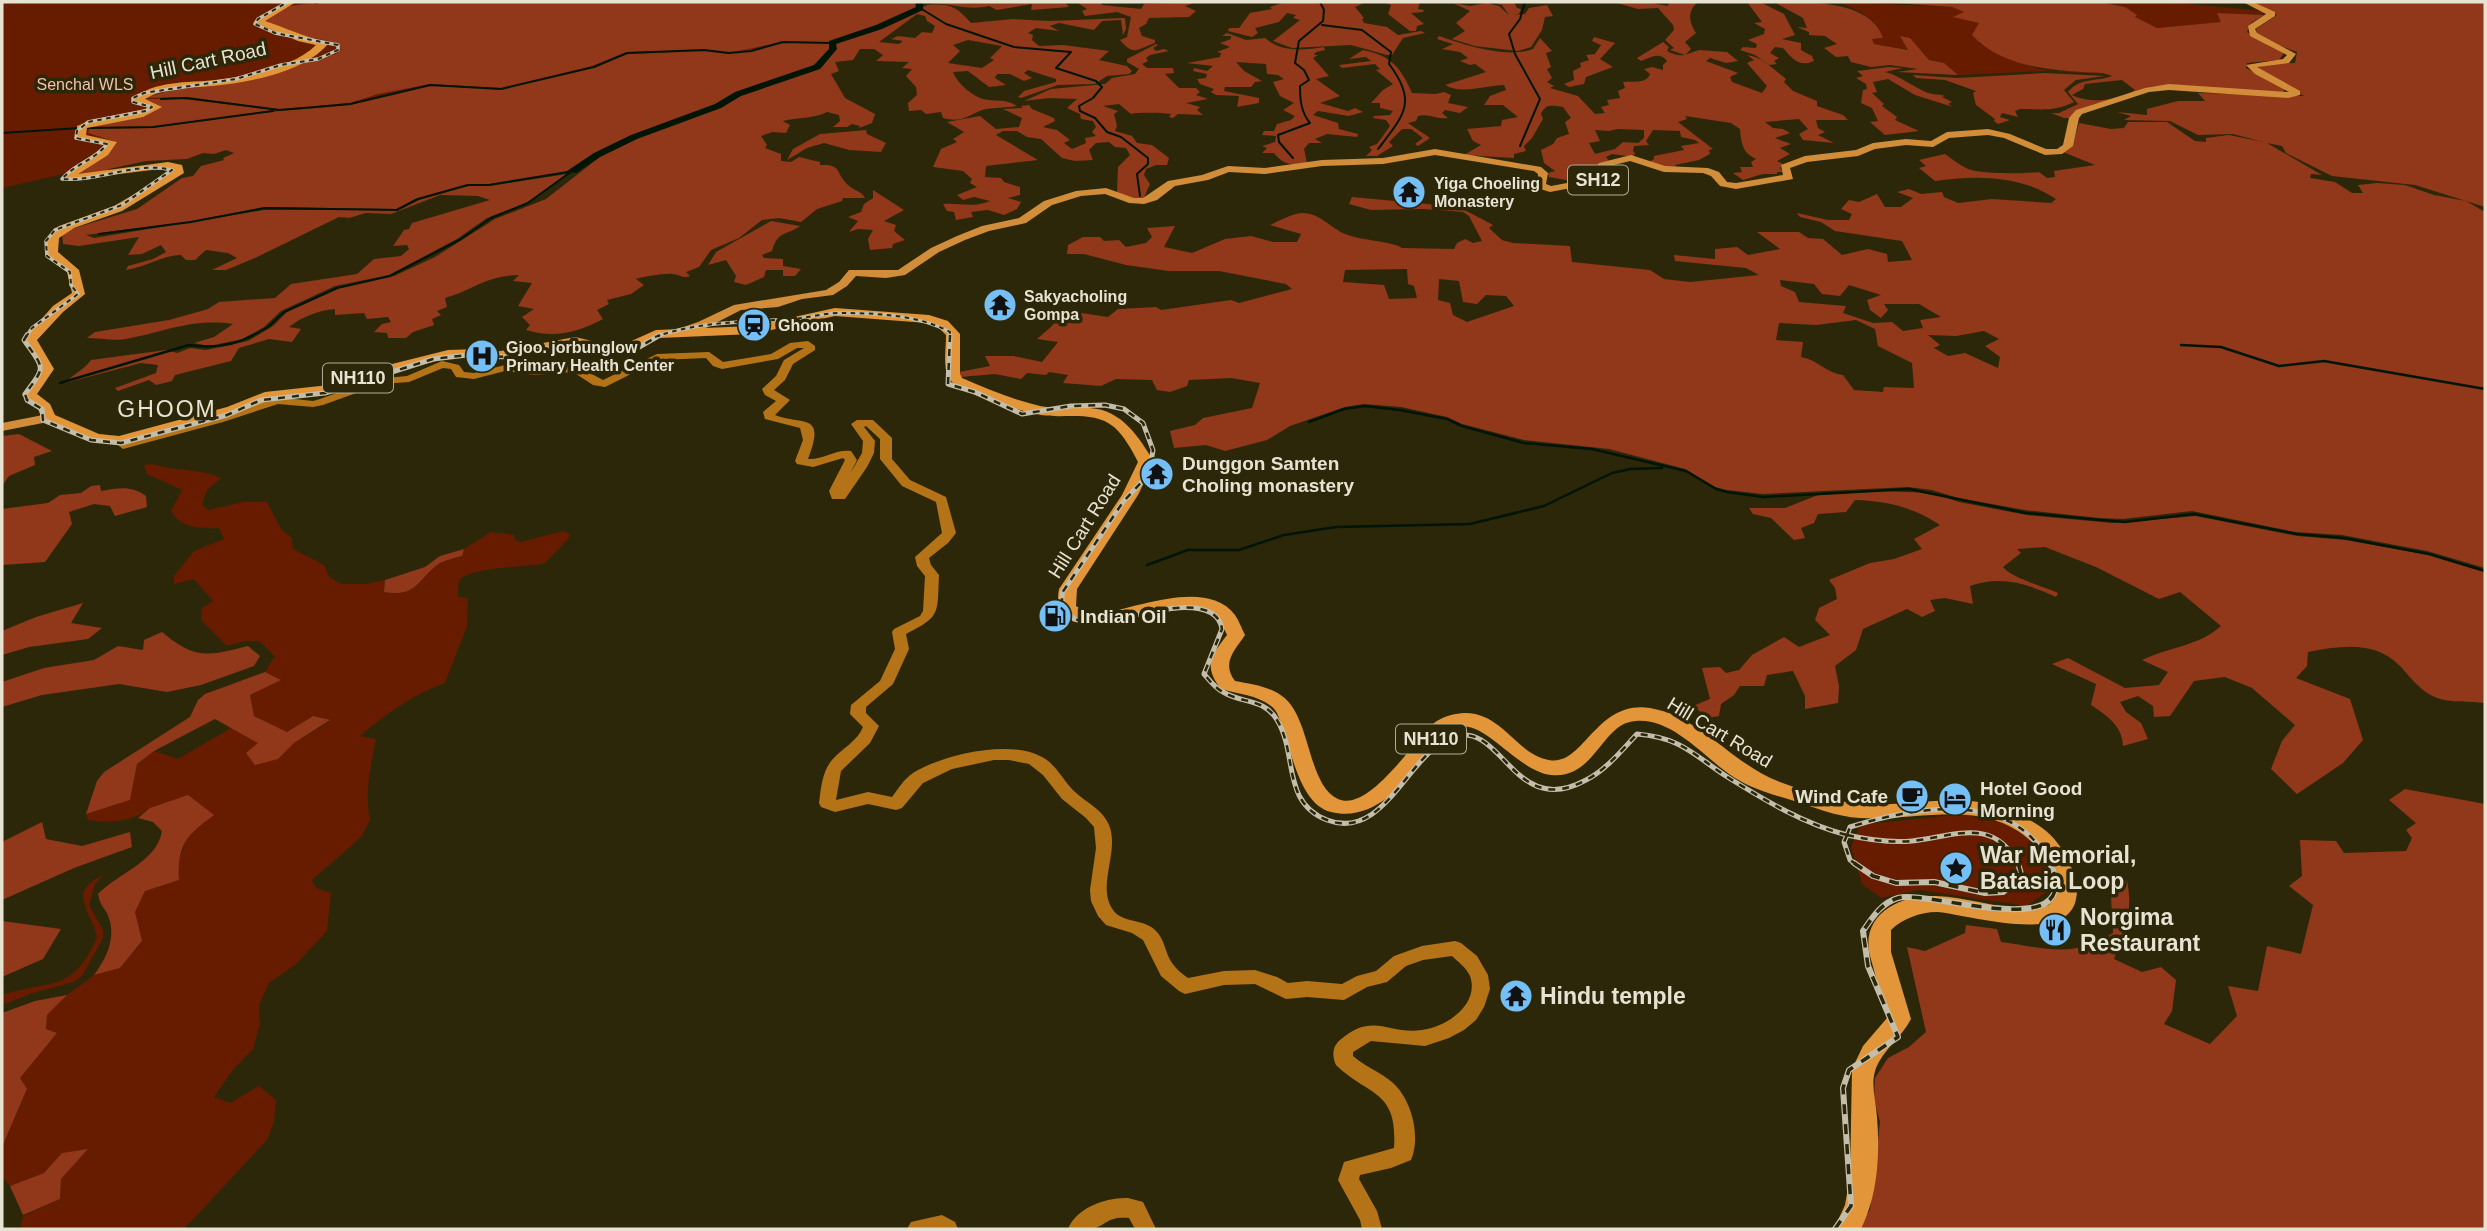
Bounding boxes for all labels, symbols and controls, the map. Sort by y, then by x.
street label: Hill Cart Road [148,38,268,83]
park label: Senchal WLS [37,76,133,93]
road number: SH12 [1568,166,1628,195]
temple icon: Yiga Choeling Monastery [1390,173,1428,211]
place label: Yiga Choeling Monastery [1434,175,1540,210]
temple icon: Sakyacholing Gompa [981,286,1019,324]
place label: Sakyacholing Gompa [1024,288,1127,323]
station icon: Ghoom [735,306,773,344]
place label: Ghoom [778,317,834,334]
hospital icon: Gjoo. jorbunglow Primary Health Center [463,337,501,375]
place label: Gjoo. jorbunglow Primary Health Center [506,339,674,374]
road number: NH110 [323,364,393,392]
district label: GHOOM [117,396,217,422]
place label: Dunggon Samten Choling monastery [1182,453,1355,496]
temple icon: Dunggon Samten Choling monastery [1138,455,1176,493]
street label: Hill Cart Road [1044,471,1125,582]
fuel station icon: Indian Oil [1036,597,1074,635]
place label: Indian Oil [1080,606,1167,627]
street label: Hill Cart Road [1664,693,1776,772]
road number: NH110 [1396,724,1466,754]
cafe icon: Wind Cafe [1893,777,1931,815]
place label: Hotel Good Morning [1980,778,2082,821]
hotel icon: Hotel Good Morning [1936,780,1974,818]
place label: Wind Cafe [1795,786,1888,807]
place label: War Memorial, Batasia Loop [1980,842,2136,894]
place icon: War Memorial, Batasia Loop [1937,849,1975,887]
place label: Norgima Restaurant [2080,904,2200,956]
restaurant icon: Norgima Restaurant [2036,911,2074,949]
temple icon: Hindu temple [1497,977,1535,1015]
place label: Hindu temple [1540,983,1686,1009]

